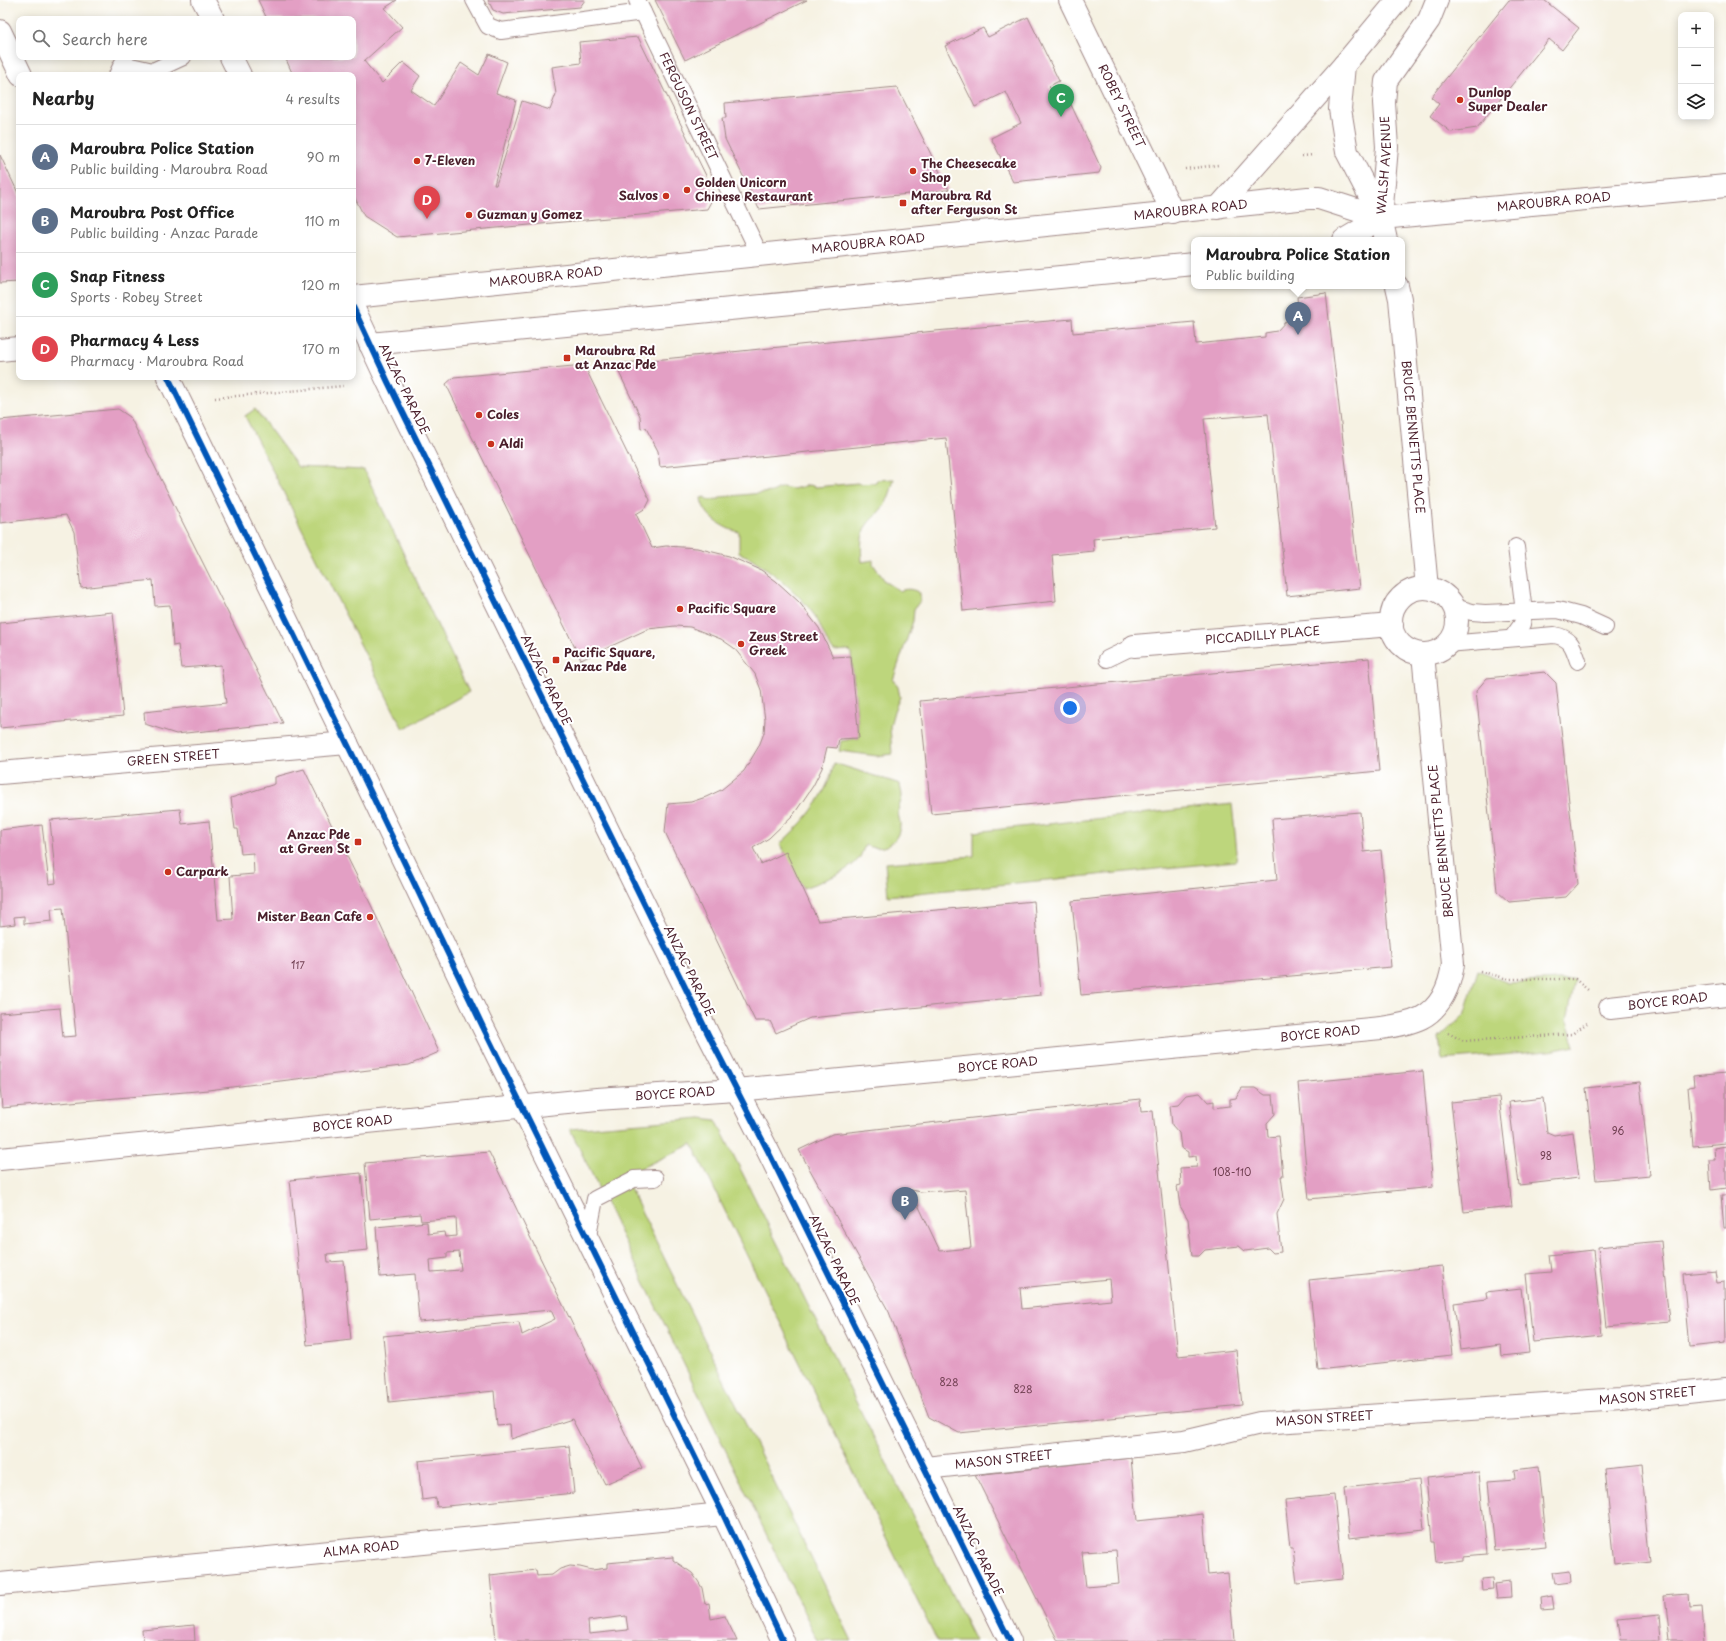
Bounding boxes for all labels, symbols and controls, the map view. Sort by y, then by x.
map controls [1678,12,1714,120]
button: + [1678,12,1714,48]
search box [16,16,356,60]
icon: search [30,27,52,49]
text: Search here [62,27,148,50]
button: − [1678,48,1714,84]
street label: FERGUSON STREET [655,49,723,164]
street label: ROBEY STREET [1094,61,1151,151]
place label: Dunlop Super Dealer [1468,83,1548,115]
pin: C [1048,84,1074,117]
button: layers [1678,84,1714,120]
text: Nearby [32,85,94,111]
text: 4 results [286,89,340,108]
marker: Dunlop Super Dealer [1455,95,1465,105]
street label: WALSH AVENUE [1371,115,1395,215]
text: Maroubra Police Station [70,136,254,159]
text: A [40,147,50,166]
text: 90 m [307,147,340,166]
place label: 7-Eleven [425,151,475,169]
place label: The Cheesecake Shop [921,154,1017,186]
marker: 7-Eleven [412,156,422,166]
text: Public building · Maroubra Road [70,159,268,178]
marker: The Cheesecake Shop [908,166,918,176]
place label: Golden Unicorn Chinese Restaurant [695,173,813,205]
marker: Golden Unicorn Chinese Restaurant [682,185,692,195]
pin: D [414,186,440,219]
place label: Salvos [619,186,658,204]
place label: Maroubra Rd after Ferguson St [911,186,1018,218]
street label: MAROUBRA ROAD [1496,187,1612,215]
marker: Salvos [661,191,671,201]
street label: MAROUBRA ROAD [1133,194,1248,224]
marker: Maroubra Rd after Ferguson St [898,198,908,208]
text: Maroubra Post Office [70,200,234,223]
place label: Guzman y Gomez [477,205,582,223]
marker: Guzman y Gomez [464,210,474,220]
text: B [41,211,49,230]
text: 110 m [305,211,340,230]
text: Public building · Anzac Parade [70,223,258,242]
street label: MAROUBRA ROAD [810,228,926,257]
popup [1191,237,1405,289]
text: Maroubra Police Station [1206,242,1390,265]
street label: MAROUBRA ROAD [488,261,604,291]
text: Snap Fitness [70,264,165,287]
text: Public building [1206,265,1295,284]
text: C [40,275,50,294]
text: 120 m [301,275,340,294]
text: Sports · Robey Street [70,287,202,306]
pin: A [1285,302,1311,335]
text: Pharmacy 4 Less [70,328,199,351]
text: D [40,339,50,358]
text: 170 m [302,339,340,358]
street label: ANZAC PARADE [375,340,435,437]
place label: Maroubra Rd at Anzac Pde [575,341,657,373]
text: Pharmacy · Maroubra Road [70,351,244,370]
marker: Maroubra Rd at Anzac Pde [562,353,572,363]
street label: BRUCE BENNETTS PLACE [1398,359,1430,515]
place label: Coles [487,405,519,423]
marker: Coles [474,410,484,420]
place label: Aldi [499,434,524,452]
marker: Aldi [486,439,496,449]
place label: Pacific Square [688,599,777,617]
marker: Pacific Square [675,604,685,614]
street label: PICCADILLY PLACE [1204,621,1321,648]
place label: Zeus Street Greek [749,627,818,659]
street label: ANZAC PARADE [517,631,577,728]
marker: Zeus Street Greek [736,639,746,649]
place label: Pacific Square, Anzac Pde [564,643,655,675]
marker: Pacific Square, Anzac Pde [551,655,561,665]
your location [1060,698,1080,718]
street label: GREEN STREET [126,744,221,770]
street label: BRUCE BENNETTS PLACE [1423,763,1457,919]
place label: Anzac Pde at Green St [279,825,350,857]
marker: Anzac Pde at Green St [353,837,363,847]
place label: Carpark [176,862,229,880]
marker: Carpark [163,867,173,877]
place label: Mister Bean Cafe [257,907,362,925]
marker: Mister Bean Cafe [365,912,375,922]
street label: ANZAC PARADE [660,922,720,1019]
house number: 117 [291,957,305,972]
street label: BOYCE ROAD [1626,987,1709,1014]
street label: BOYCE ROAD [1279,1020,1361,1046]
street label: BOYCE ROAD [956,1051,1039,1077]
street label: BOYCE ROAD [634,1081,716,1105]
street label: BOYCE ROAD [311,1110,393,1136]
house number: 96 [1612,1123,1624,1138]
house number: 98 [1540,1148,1552,1163]
house number: 108-110 [1213,1164,1251,1179]
pin: B [892,1187,918,1220]
street label: ANZAC PARADE [805,1211,865,1308]
house number: 828 [940,1374,959,1389]
house number: 828 [1014,1381,1033,1396]
street label: MASON STREET [1598,1381,1698,1408]
street label: MASON STREET [1275,1405,1375,1430]
street label: MASON STREET [954,1445,1054,1473]
street label: ANZAC PARADE [949,1502,1009,1599]
street label: ALMA ROAD [322,1535,400,1561]

